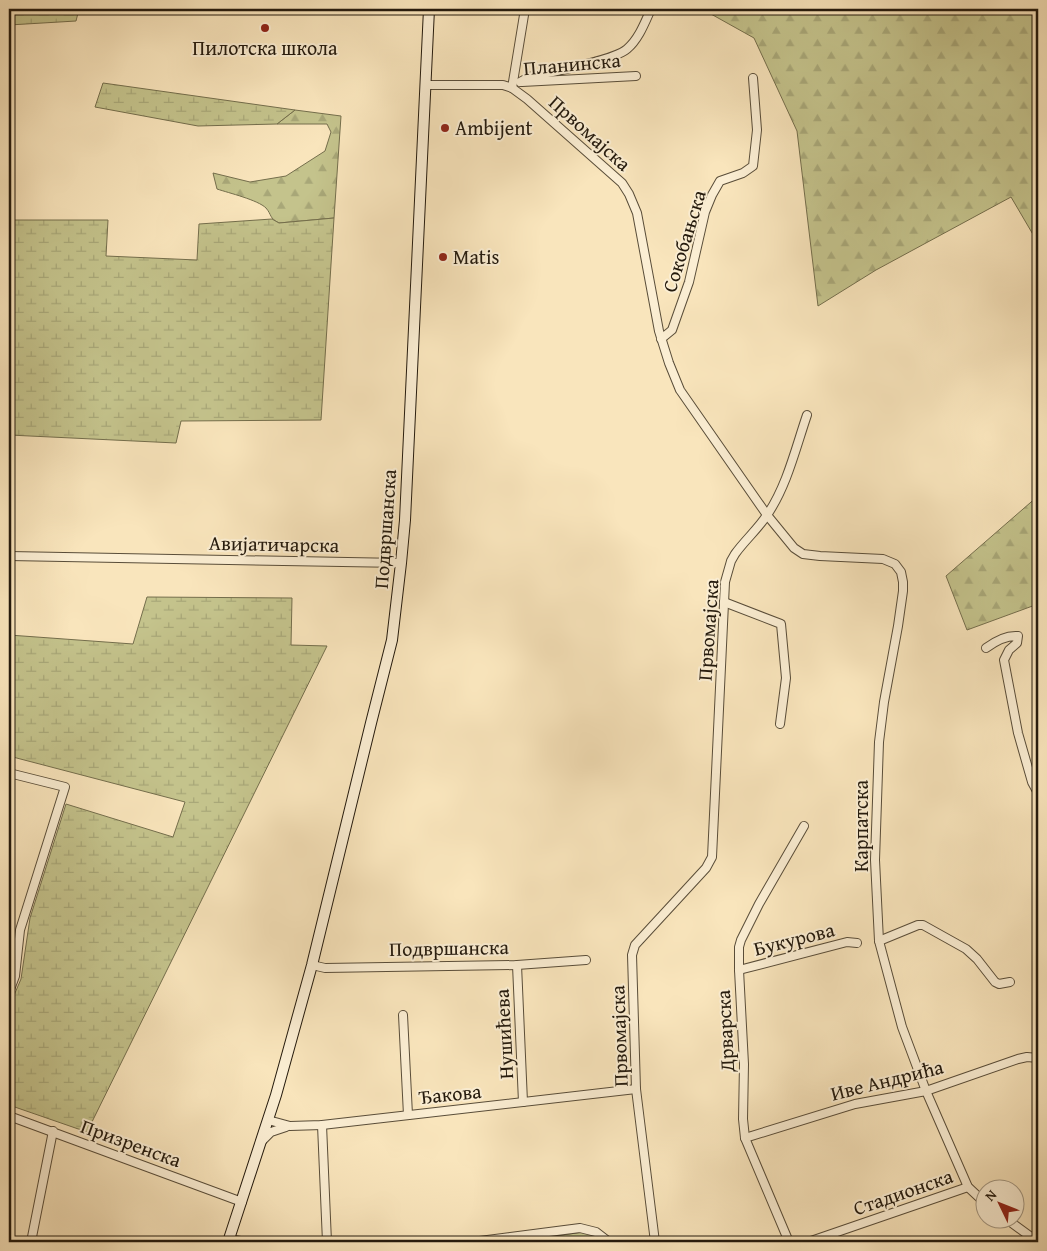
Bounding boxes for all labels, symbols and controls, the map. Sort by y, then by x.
marker: Пилотска школа [259,22,271,34]
place label: Пилотска школа [192,33,338,62]
street label: Планинска [522,45,622,82]
street label: Првомајска [543,88,638,178]
place label: Ambijent [455,113,532,142]
marker: Ambijent [439,122,451,134]
street label: Сокобањска [654,186,713,296]
place label: Matis [453,242,500,271]
marker: Matis [437,251,449,263]
street label: Подвршанска [366,468,403,590]
street label: Авијатичарска [209,528,340,559]
street label: Првомајска [689,578,726,682]
street label: Карпатска [846,780,875,872]
street label: Букурова [750,914,838,963]
street label: Подвршанска [389,932,510,963]
street label: Првомајска [602,984,635,1087]
street label: Нушићева [487,988,520,1080]
street label: Дрварска [708,989,741,1074]
street label: Иве Андрића [828,1051,947,1108]
street label: Ђакова [417,1076,483,1111]
street label: Призренска [77,1111,186,1174]
street label: Стадионска [849,1161,957,1222]
north arrow [974,1178,1024,1228]
text: N [980,1184,1001,1205]

